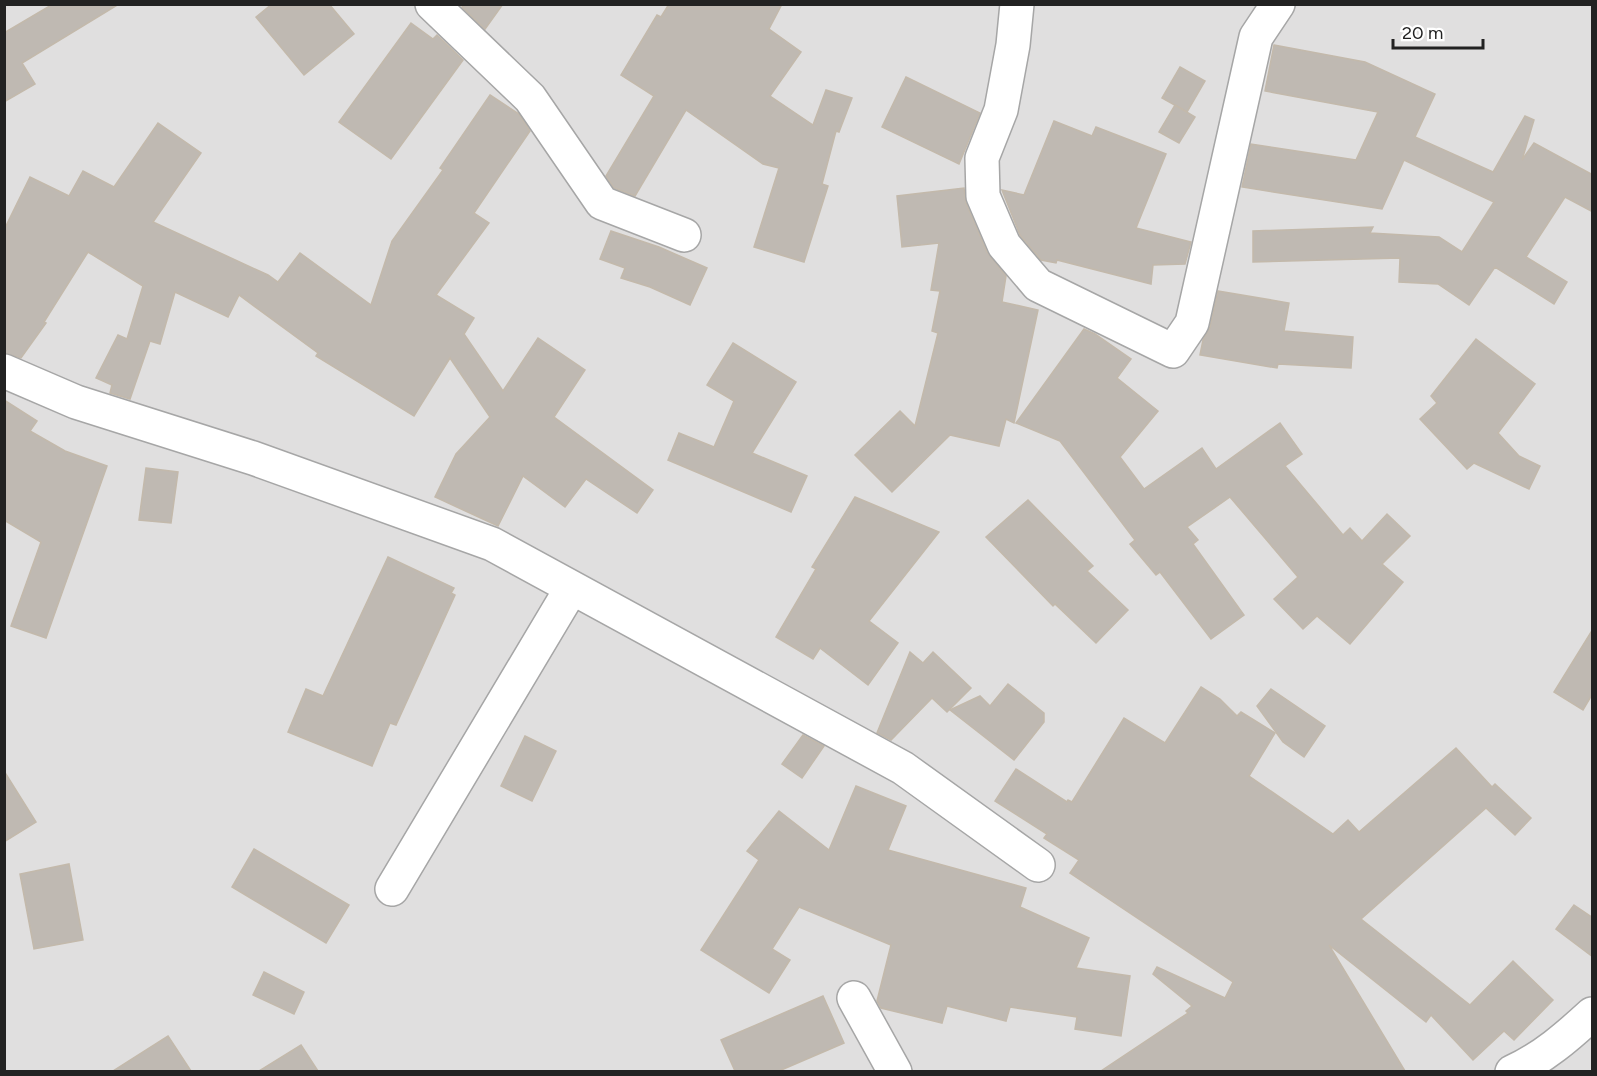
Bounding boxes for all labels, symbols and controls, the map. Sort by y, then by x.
scale bar [1393,12,1483,50]
text: 20 m [1402,22,1443,44]

